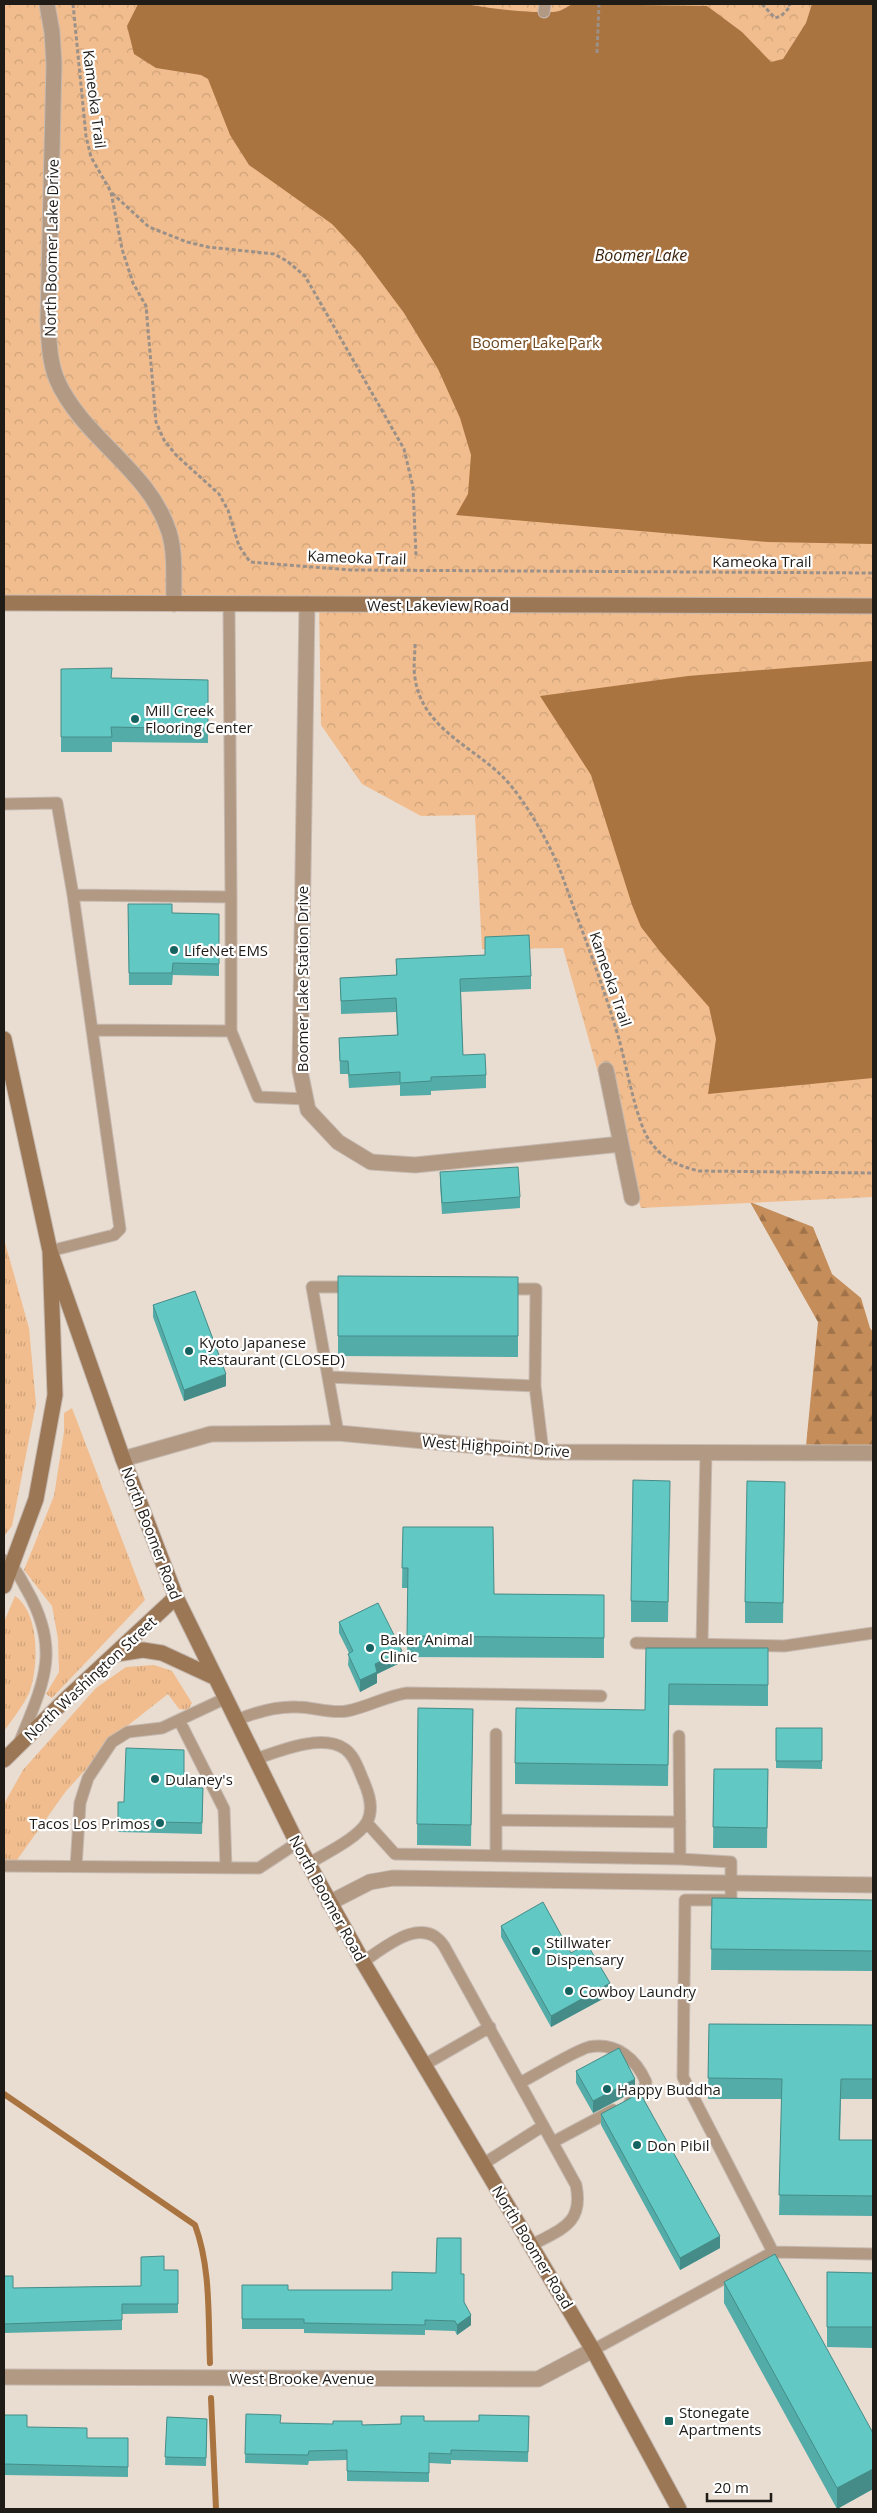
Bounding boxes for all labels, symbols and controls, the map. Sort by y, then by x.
street label: Kameoka Trail [79,49,111,149]
street label: North Boomer Lake Drive [39,159,63,337]
water label: Boomer Lake [595,244,687,266]
park label: Boomer Lake Park [472,332,600,352]
street label: Kameoka Trail [307,545,407,569]
street label: Kameoka Trail [712,551,812,571]
street label: West Lakeview Road [367,595,509,615]
place label: Mill Creek Flooring Center [145,700,253,737]
marker: Mill Creek Flooring Center [129,713,141,725]
street label: Boomer Lake Station Drive [292,886,312,1072]
street label: Kameoka Trail [585,929,637,1029]
place label: LifeNet EMS [184,940,268,960]
marker: LifeNet EMS [168,944,180,956]
place label: Kyoto Japanese Restaurant (CLOSED) [199,1332,345,1369]
marker: Kyoto Japanese Restaurant (CLOSED) [183,1345,195,1357]
street label: West Highpoint Drive [421,1431,571,1461]
street label: North Boomer Road [117,1464,187,1602]
street label: North Washington Street [20,1611,160,1745]
place label: Baker Animal Clinic [380,1629,473,1666]
marker: Baker Animal Clinic [364,1642,376,1654]
place label: Dulaney's [165,1769,233,1789]
marker: Dulaney's [149,1773,161,1785]
place label: Tacos Los Primos [29,1813,150,1833]
marker: Tacos Los Primos [154,1817,166,1829]
street label: North Boomer Road [285,1832,371,1964]
place label: Stillwater Dispensary [546,1932,624,1969]
marker: Stillwater Dispensary [530,1945,542,1957]
place label: Cowboy Laundry [579,1981,697,2001]
marker: Cowboy Laundry [563,1985,575,1997]
place label: Happy Buddha [617,2079,721,2099]
marker: Happy Buddha [601,2083,613,2095]
place label: Don Pibil [647,2135,710,2155]
marker: Don Pibil [631,2139,643,2151]
street label: North Boomer Road [488,2182,578,2312]
street label: West Brooke Avenue [230,2368,374,2388]
place label: Stonegate Apartments [679,2402,761,2439]
marker: Stonegate Apartments [663,2415,675,2427]
scale bar [707,2470,771,2502]
text: 20 m [714,2477,749,2497]

